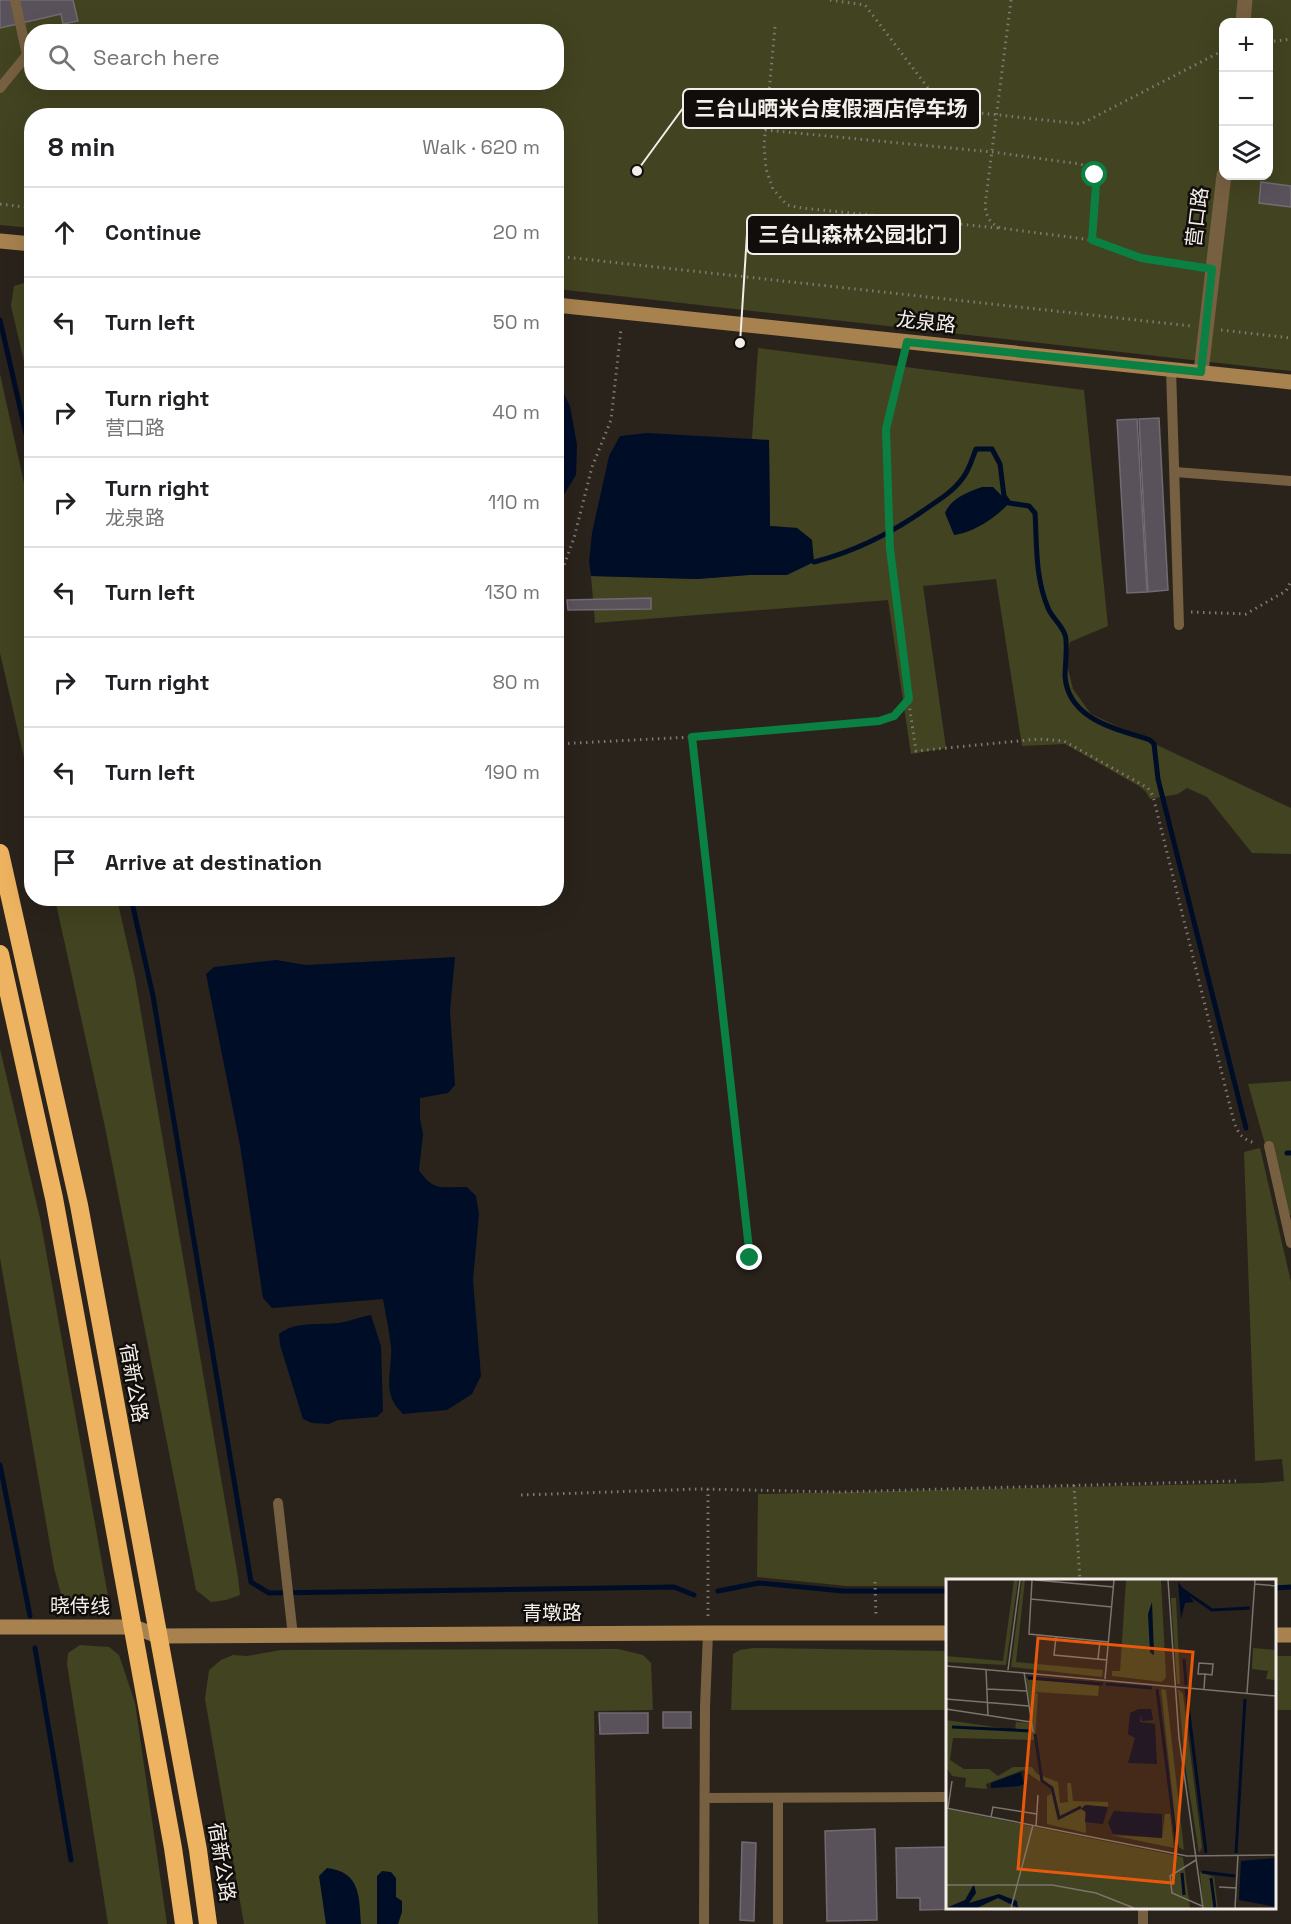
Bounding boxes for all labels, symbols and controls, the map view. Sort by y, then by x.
map controls [1219,18,1273,180]
button: + [1219,18,1273,72]
search box [24,24,564,90]
icon: search [45,41,78,74]
text: Search here [93,43,220,71]
button: − [1219,72,1273,126]
callout: 三台山晒米台度假酒店停车场 [683,89,980,128]
text: 三台山晒米台度假酒店停车场 [695,95,968,122]
button: layers [1219,126,1273,180]
text: 8 min [48,130,115,164]
text: Walk · 620 m [422,134,540,160]
route start [1081,161,1107,187]
street label: 营口路 [1180,186,1214,248]
callout: 三台山森林公园北门 [747,215,960,254]
icon: ahead [48,216,81,249]
text: Continue [105,218,201,246]
text: 20 m [493,219,540,245]
text: 三台山森林公园北门 [759,221,948,248]
icon: left [48,306,81,339]
street label: 龙泉路 [895,306,957,338]
text: Turn left [105,308,195,336]
text: 50 m [493,309,540,335]
text: Turn right [105,384,210,412]
icon: right [48,396,81,429]
text: 40 m [492,399,540,425]
text: 营口路 [105,415,165,441]
text: Turn right [105,474,210,502]
icon: right [48,486,81,519]
text: 110 m [488,489,540,515]
text: 龙泉路 [105,505,165,531]
icon: left [48,576,81,609]
text: Turn left [105,578,195,606]
text: 130 m [484,579,540,605]
icon: right [48,666,81,699]
text: Turn right [105,668,210,696]
text: 80 m [492,669,540,695]
icon: left [48,756,81,789]
text: Turn left [105,758,195,786]
text: 190 m [484,759,540,785]
icon: arrive [48,846,81,879]
text: Arrive at destination [105,848,322,876]
route end [736,1244,762,1270]
street label: 宿新公路 [114,1341,154,1425]
inset map [946,1579,1276,1909]
street label: 晓侍线 [50,1593,110,1619]
street label: 青墩路 [522,1600,582,1626]
street label: 宿新公路 [203,1820,241,1904]

